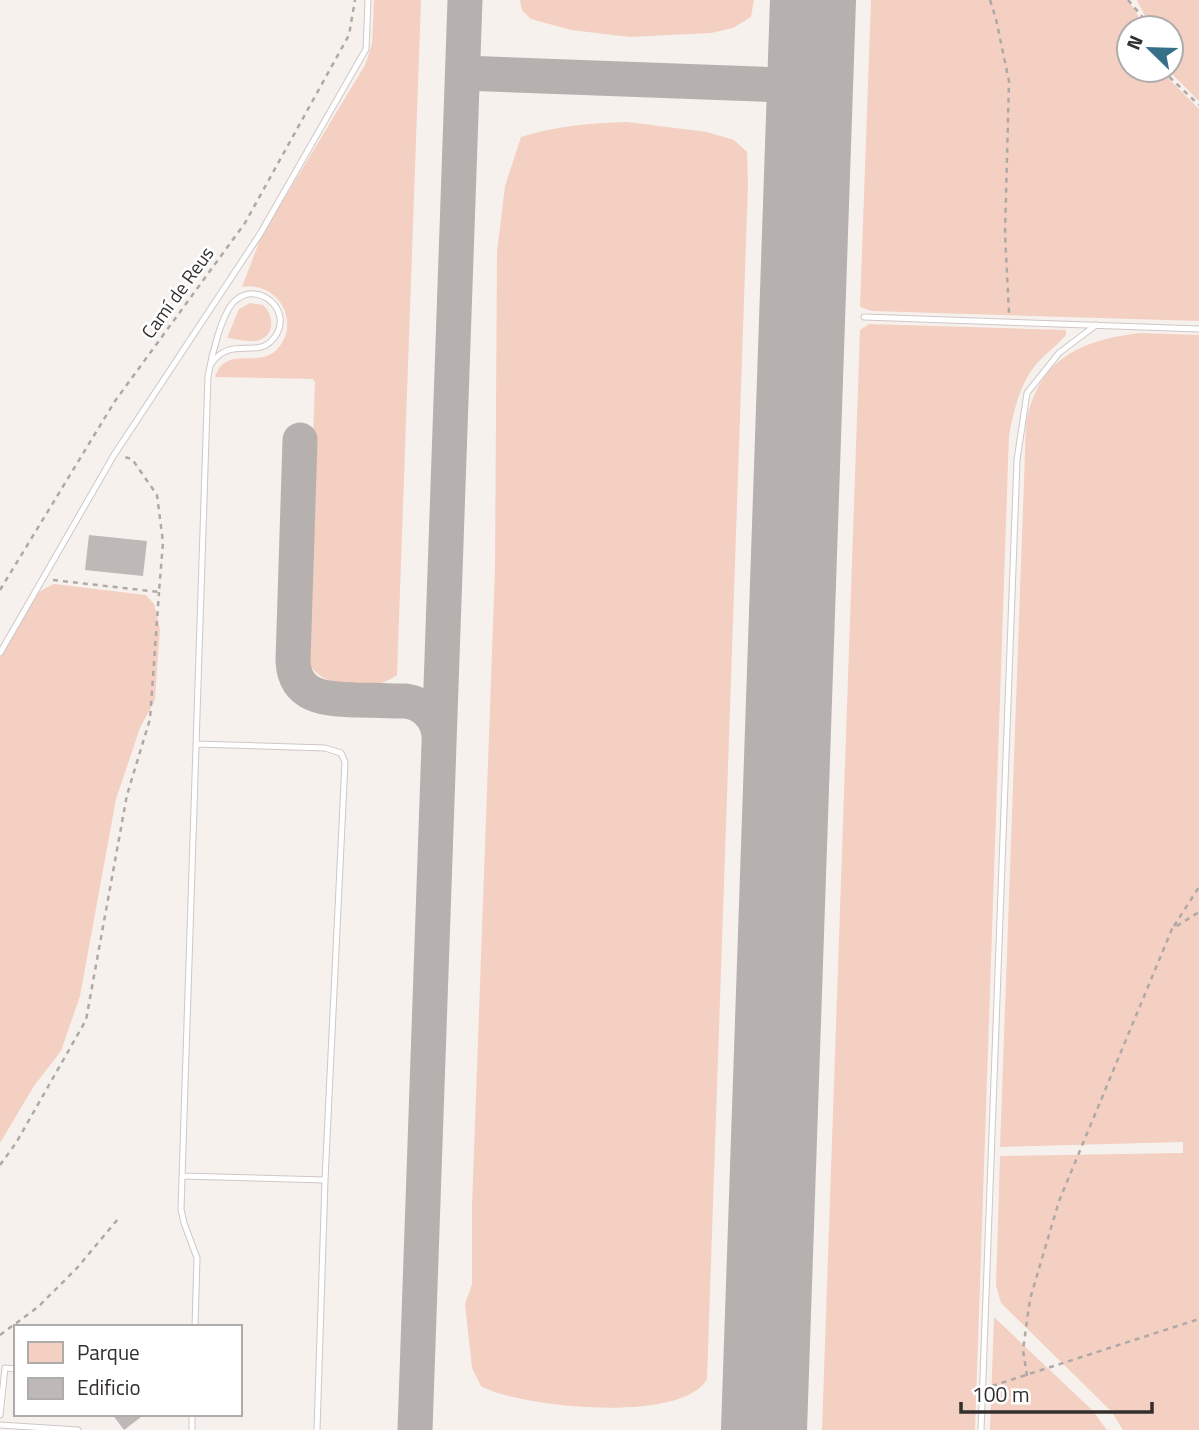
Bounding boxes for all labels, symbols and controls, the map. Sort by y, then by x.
north arrow [1115,14,1185,84]
text: N [1118,30,1150,54]
street label: Camí de Reus [134,240,221,344]
legend [14,1325,242,1416]
text: Parque [77,1336,140,1368]
scale bar [961,1370,1152,1414]
text: Edificio [77,1371,141,1403]
text: 100 m [972,1378,1029,1410]

